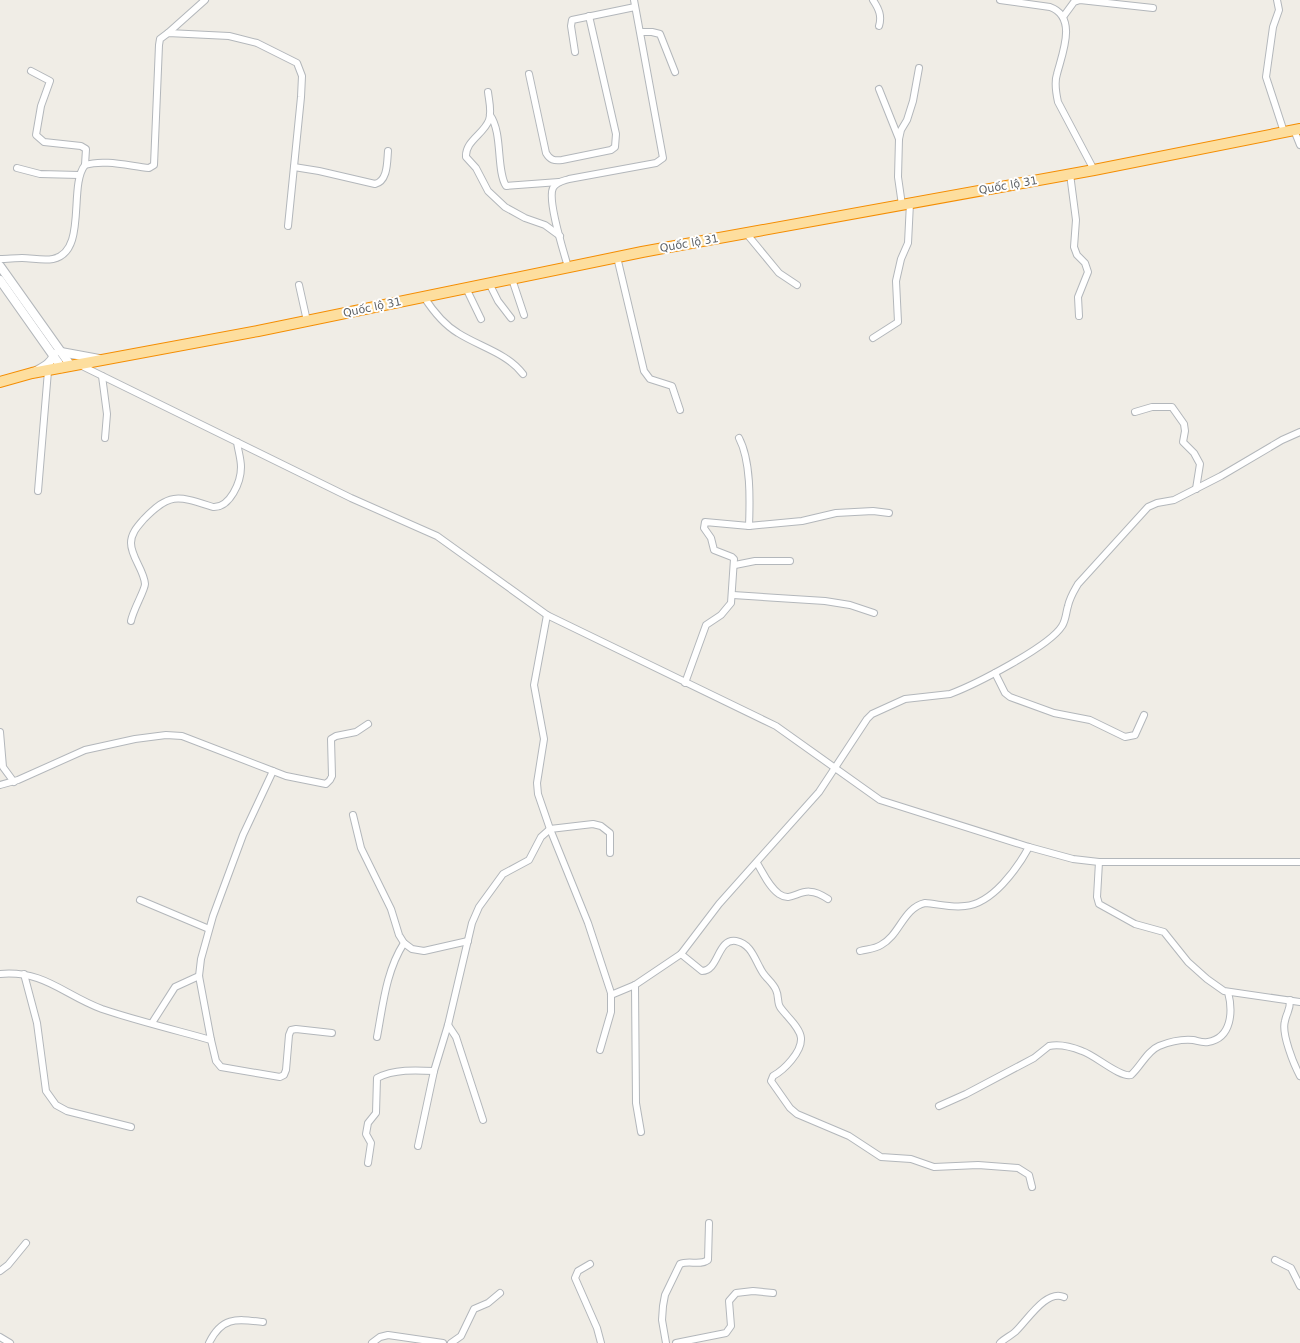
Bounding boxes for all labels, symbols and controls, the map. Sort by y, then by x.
street label: Quốc lộ 31 [978,174,1038,197]
street label: Quốc lộ 31 [659,232,719,255]
street label: Quốc lộ 31 [342,295,402,320]

